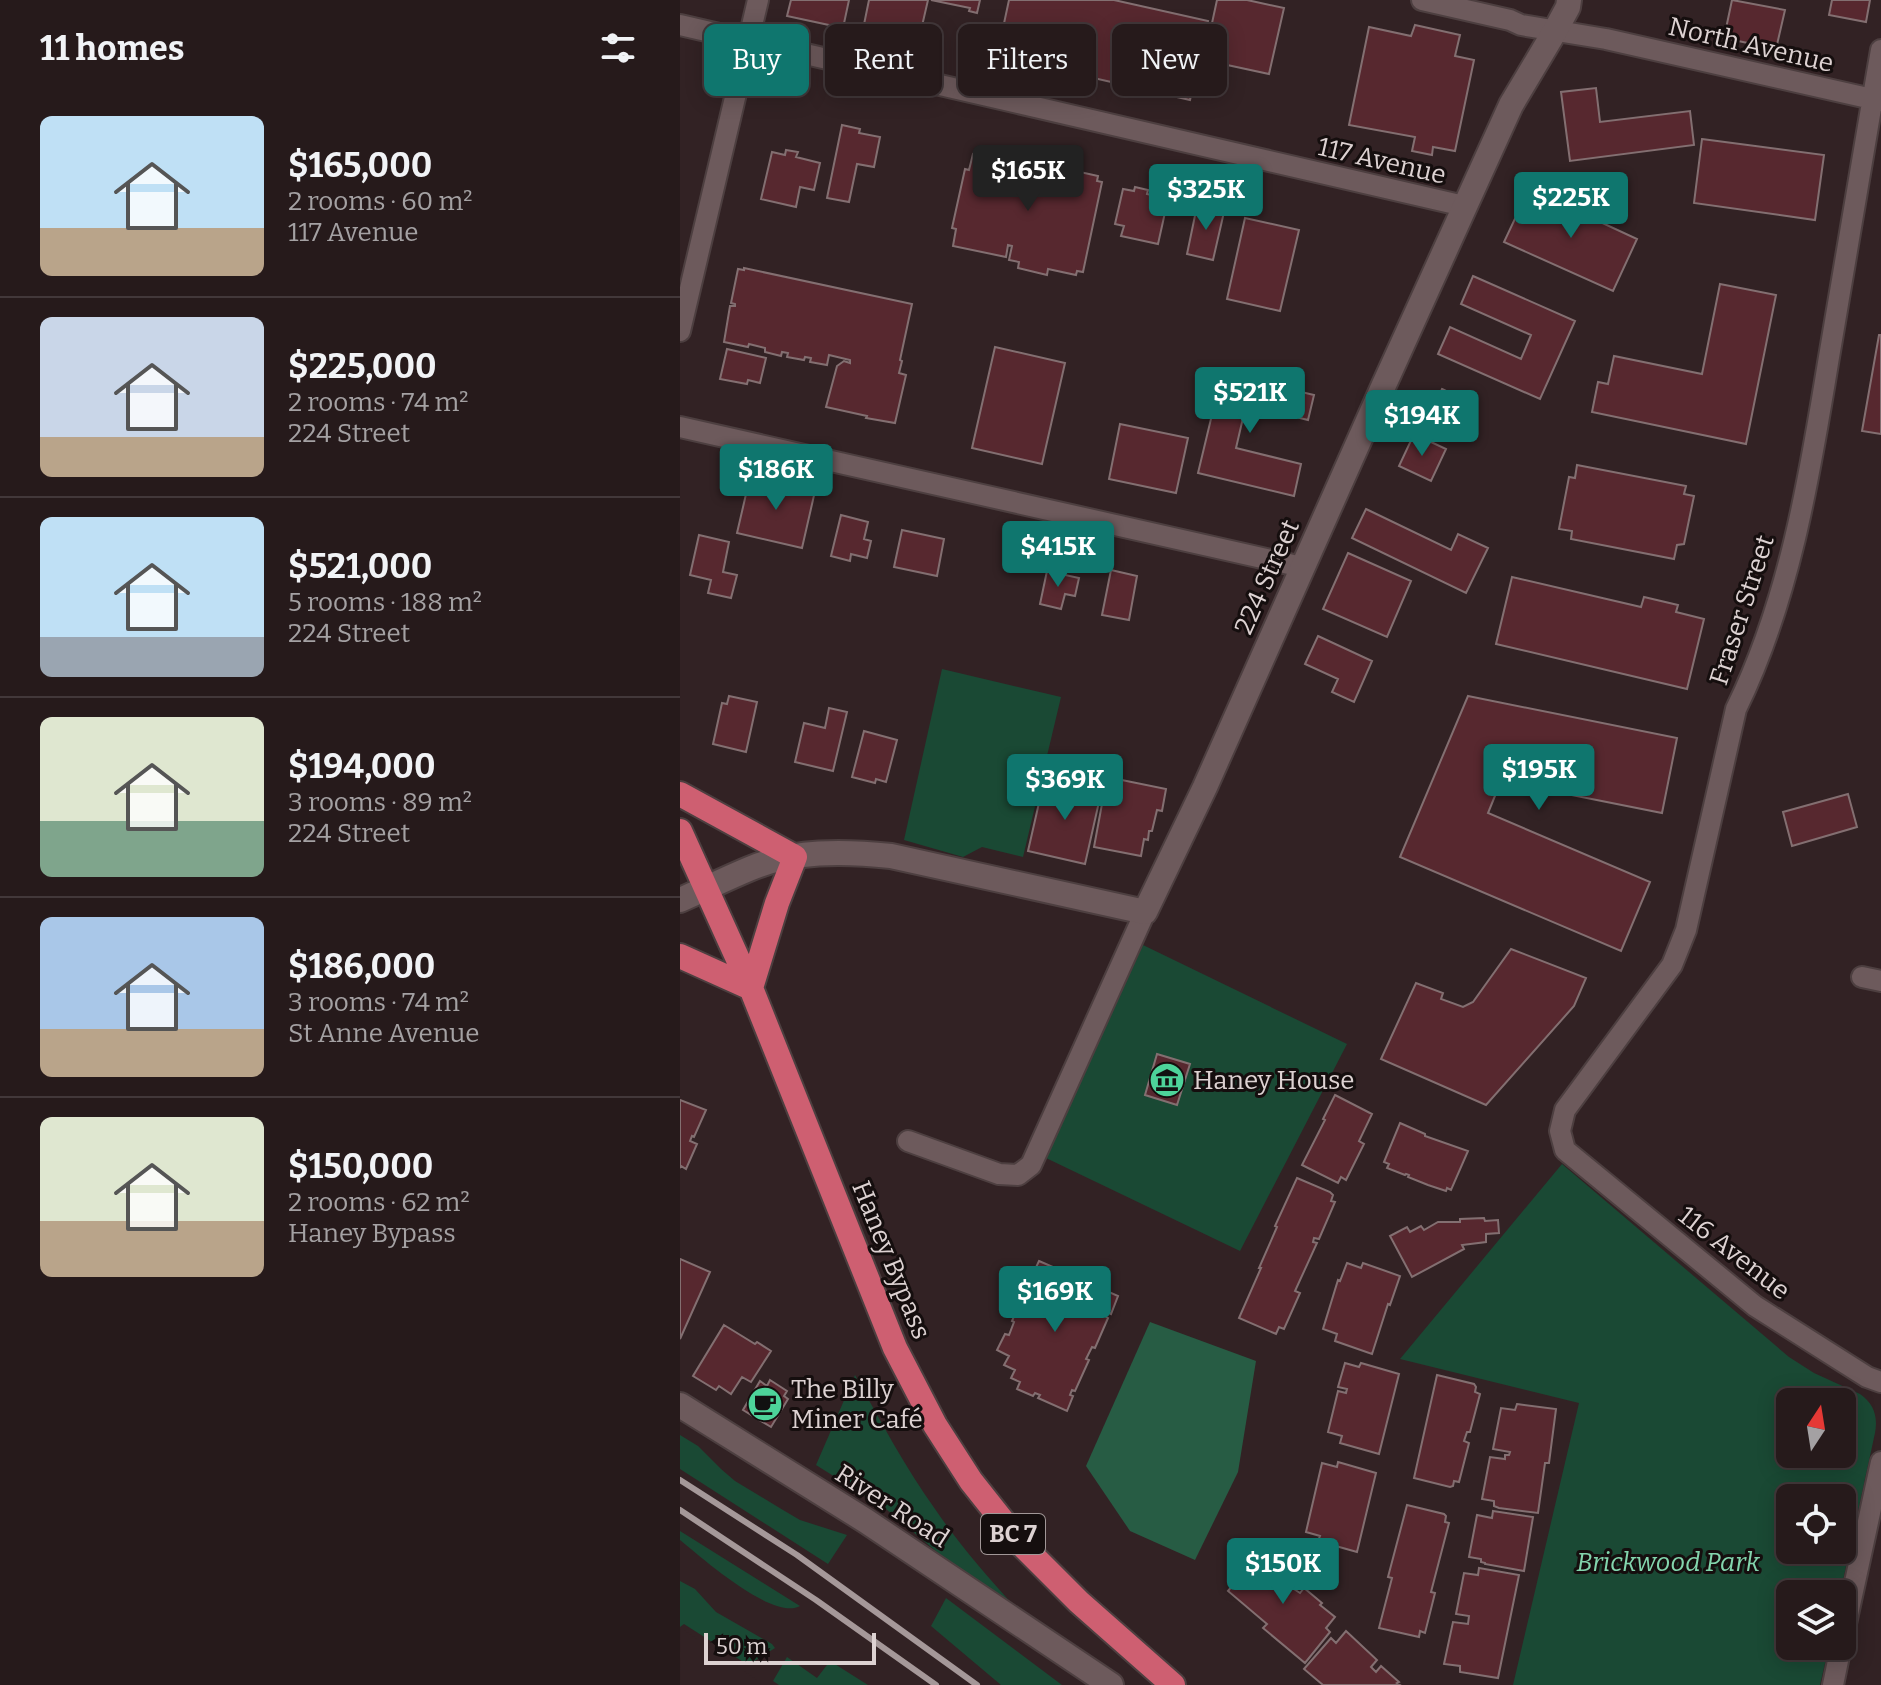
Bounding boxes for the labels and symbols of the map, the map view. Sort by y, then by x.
street label: North Avenue [1665,11,1837,79]
street label: 117 Avenue [1315,131,1449,191]
pin: $165K [972,145,1084,213]
pin: $325K [1150,164,1262,232]
pin: $225K [1515,172,1627,240]
pin: $521K [1194,367,1306,435]
pin: $194K [1366,390,1478,458]
pin: $186K [720,444,832,512]
street label: 224 Street [1228,514,1306,639]
pin: $415K [1002,521,1114,589]
street label: Fraser Street [1703,531,1781,689]
pin: $195K [1483,744,1595,812]
pin: $369K [1009,754,1121,822]
museum icon: Haney House [1148,1061,1186,1099]
place label: Haney House [1193,1065,1355,1096]
street label: Haney Bypass [845,1176,937,1344]
street label: 116 Avenue [1672,1200,1796,1306]
pin: $169K [999,1266,1111,1334]
place label: The Billy Miner Café [791,1374,923,1435]
cafe icon: The Billy Miner Café [746,1385,784,1423]
north arrow [1776,1388,1856,1468]
street label: River Road [829,1458,955,1554]
road number: BC 7 [981,1514,1045,1554]
pin: $150K [1227,1538,1339,1606]
park label: Brickwood Park [1576,1547,1761,1578]
scale bar [704,1629,876,1665]

